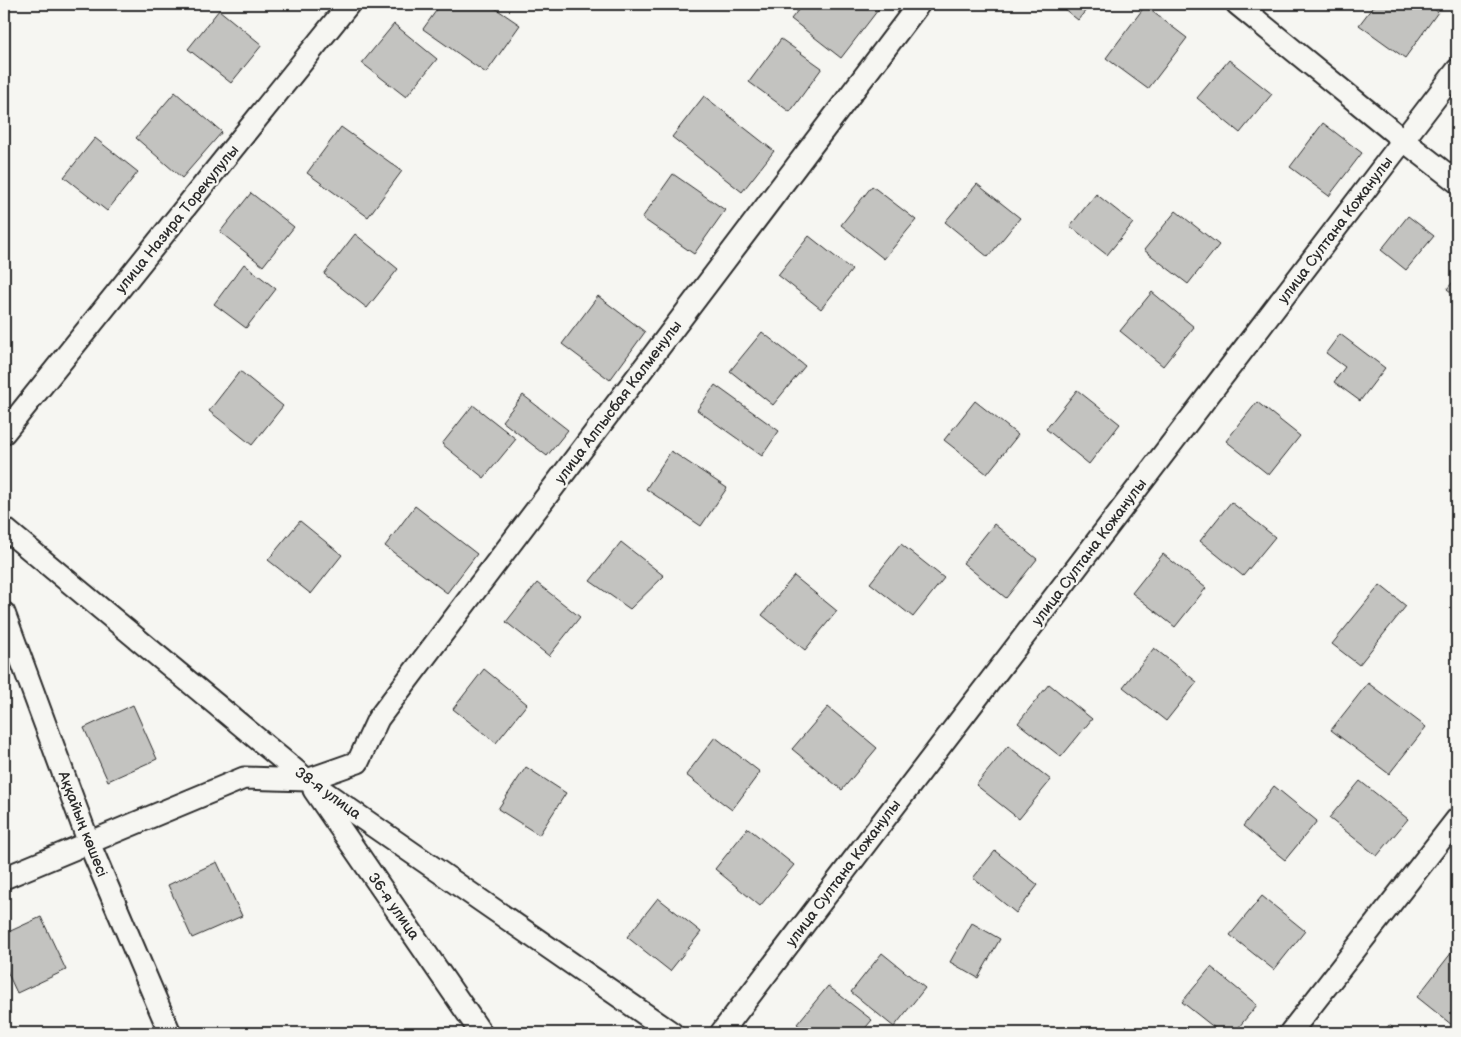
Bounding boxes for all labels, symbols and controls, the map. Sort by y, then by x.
street label: улица Назира Торекулулы [112,141,243,297]
street label: улица Султана Кожанулы [1274,153,1397,308]
street label: улица Алпысбая Калменулы [551,317,686,488]
street label: улица Султана Кожанулы [1028,475,1151,630]
street label: 38-я улица [291,763,365,824]
street label: Аққайың көшесі [53,768,111,880]
street label: улица Султана Кожанулы [782,796,905,951]
street label: 36-я улица [364,869,424,944]

